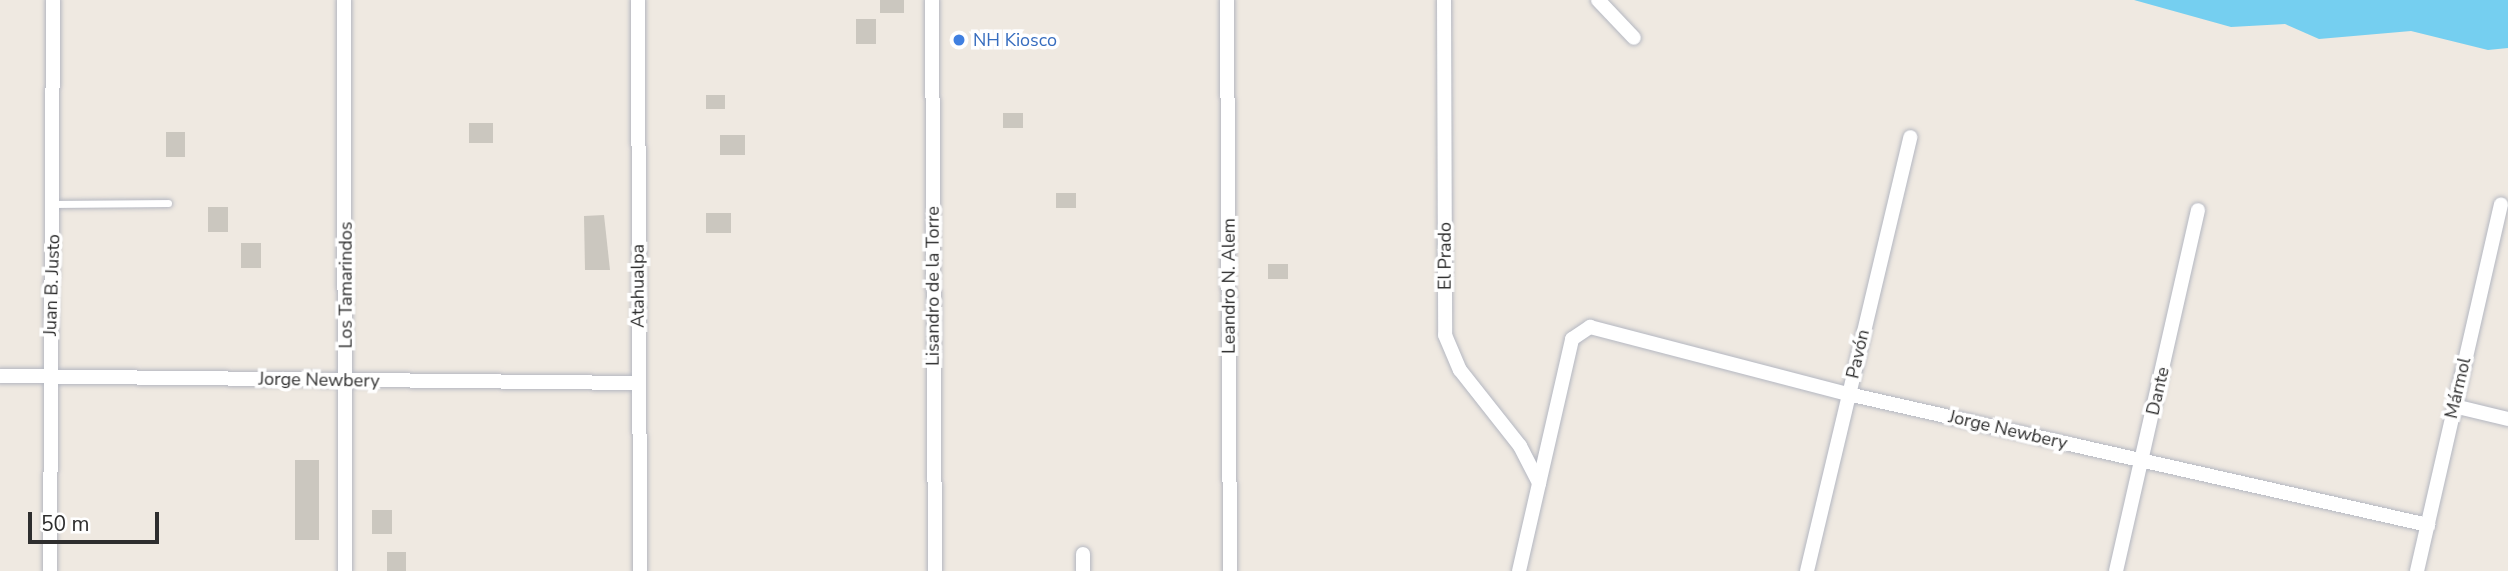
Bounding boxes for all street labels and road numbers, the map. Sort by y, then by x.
street label: Lisandro de la Torre [922,206,944,366]
street label: Leandro N. Alem [1218,218,1240,354]
street label: Los Tamarindos [335,222,357,348]
street label: El Prado [1434,222,1456,290]
street label: Juan B. Justo [39,234,65,336]
street label: Atahualpa [627,244,649,328]
street label: Pavón [1842,327,1874,381]
street label: Mármol [2440,355,2476,421]
street label: Dante [2142,365,2174,417]
street label: Jorge Newbery [258,368,380,392]
street label: Jorge Newbery [1947,406,2069,454]

